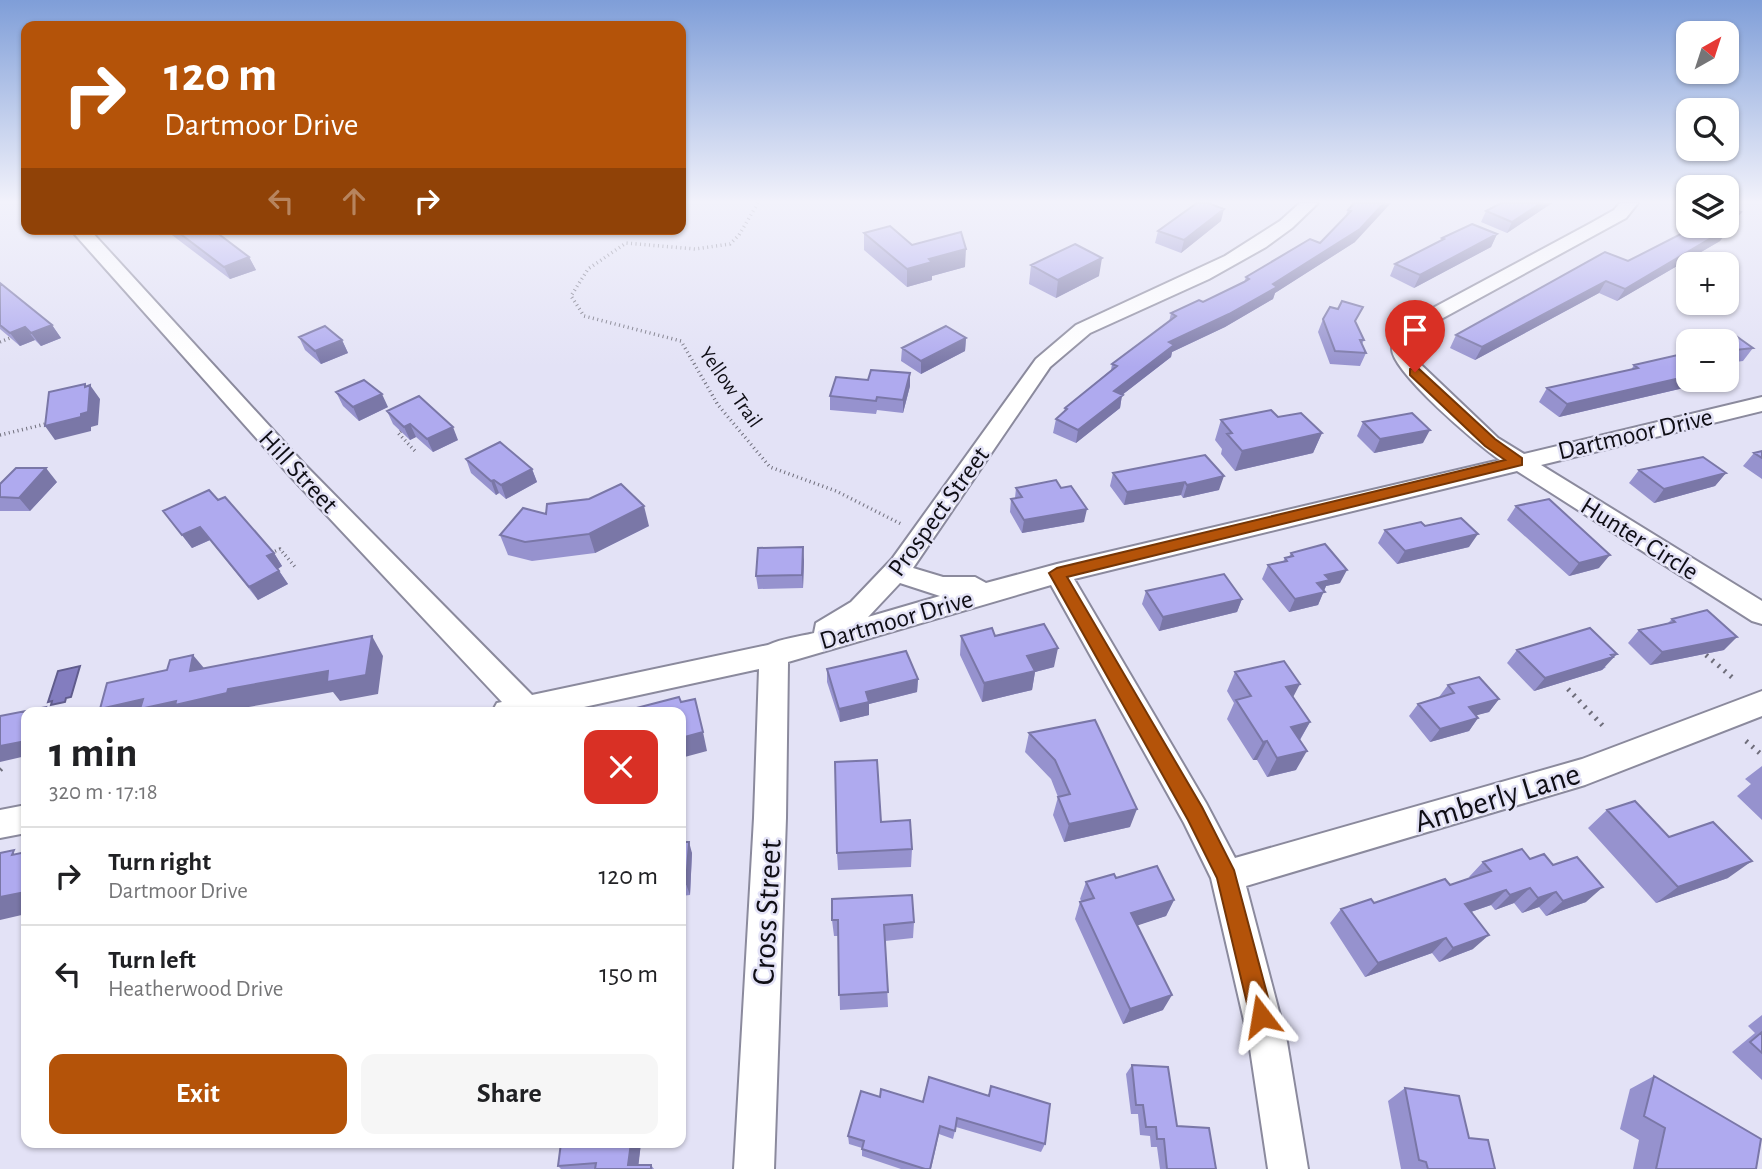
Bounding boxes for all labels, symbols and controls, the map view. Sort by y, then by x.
north arrow [1676,21,1740,84]
map controls [1676,21,1739,392]
icon: right [49,49,140,140]
text: 120 m [164,51,277,100]
button: search [1676,98,1739,161]
text: Dartmoor Drive [164,109,359,141]
button: layers [1676,175,1739,238]
icon: left [262,182,300,220]
icon: ahead [335,182,373,220]
icon: right [408,182,446,220]
button: + [1676,252,1739,315]
pin [1385,300,1445,372]
icon: arrive [1396,311,1434,349]
button: − [1676,329,1739,392]
street label: Yellow Trail [695,343,766,431]
street label: Dartmoor Drive [1555,404,1715,464]
street label: Hill Street [254,425,343,518]
street label: Prospect Street [883,442,994,581]
street label: Hunter Circle [1576,493,1703,585]
street label: Dartmoor Drive [817,586,976,654]
button: close [584,730,658,804]
text: 1 min [49,732,138,774]
street label: Amberly Lane [1411,758,1584,838]
text: 320 m · 17:18 [49,781,158,804]
street label: Cross Street [747,838,787,986]
text: Turn right [108,849,211,875]
icon: right [49,857,87,895]
text: 120 m [598,863,658,889]
text: Dartmoor Drive [108,880,248,903]
text: Turn left [108,947,196,973]
icon: left [49,955,87,993]
text: 150 m [599,961,658,987]
text: Heatherwood Drive [108,978,283,1001]
position arrow [1224,979,1298,1053]
button: Exit [49,1054,347,1134]
button: Share [361,1054,658,1134]

